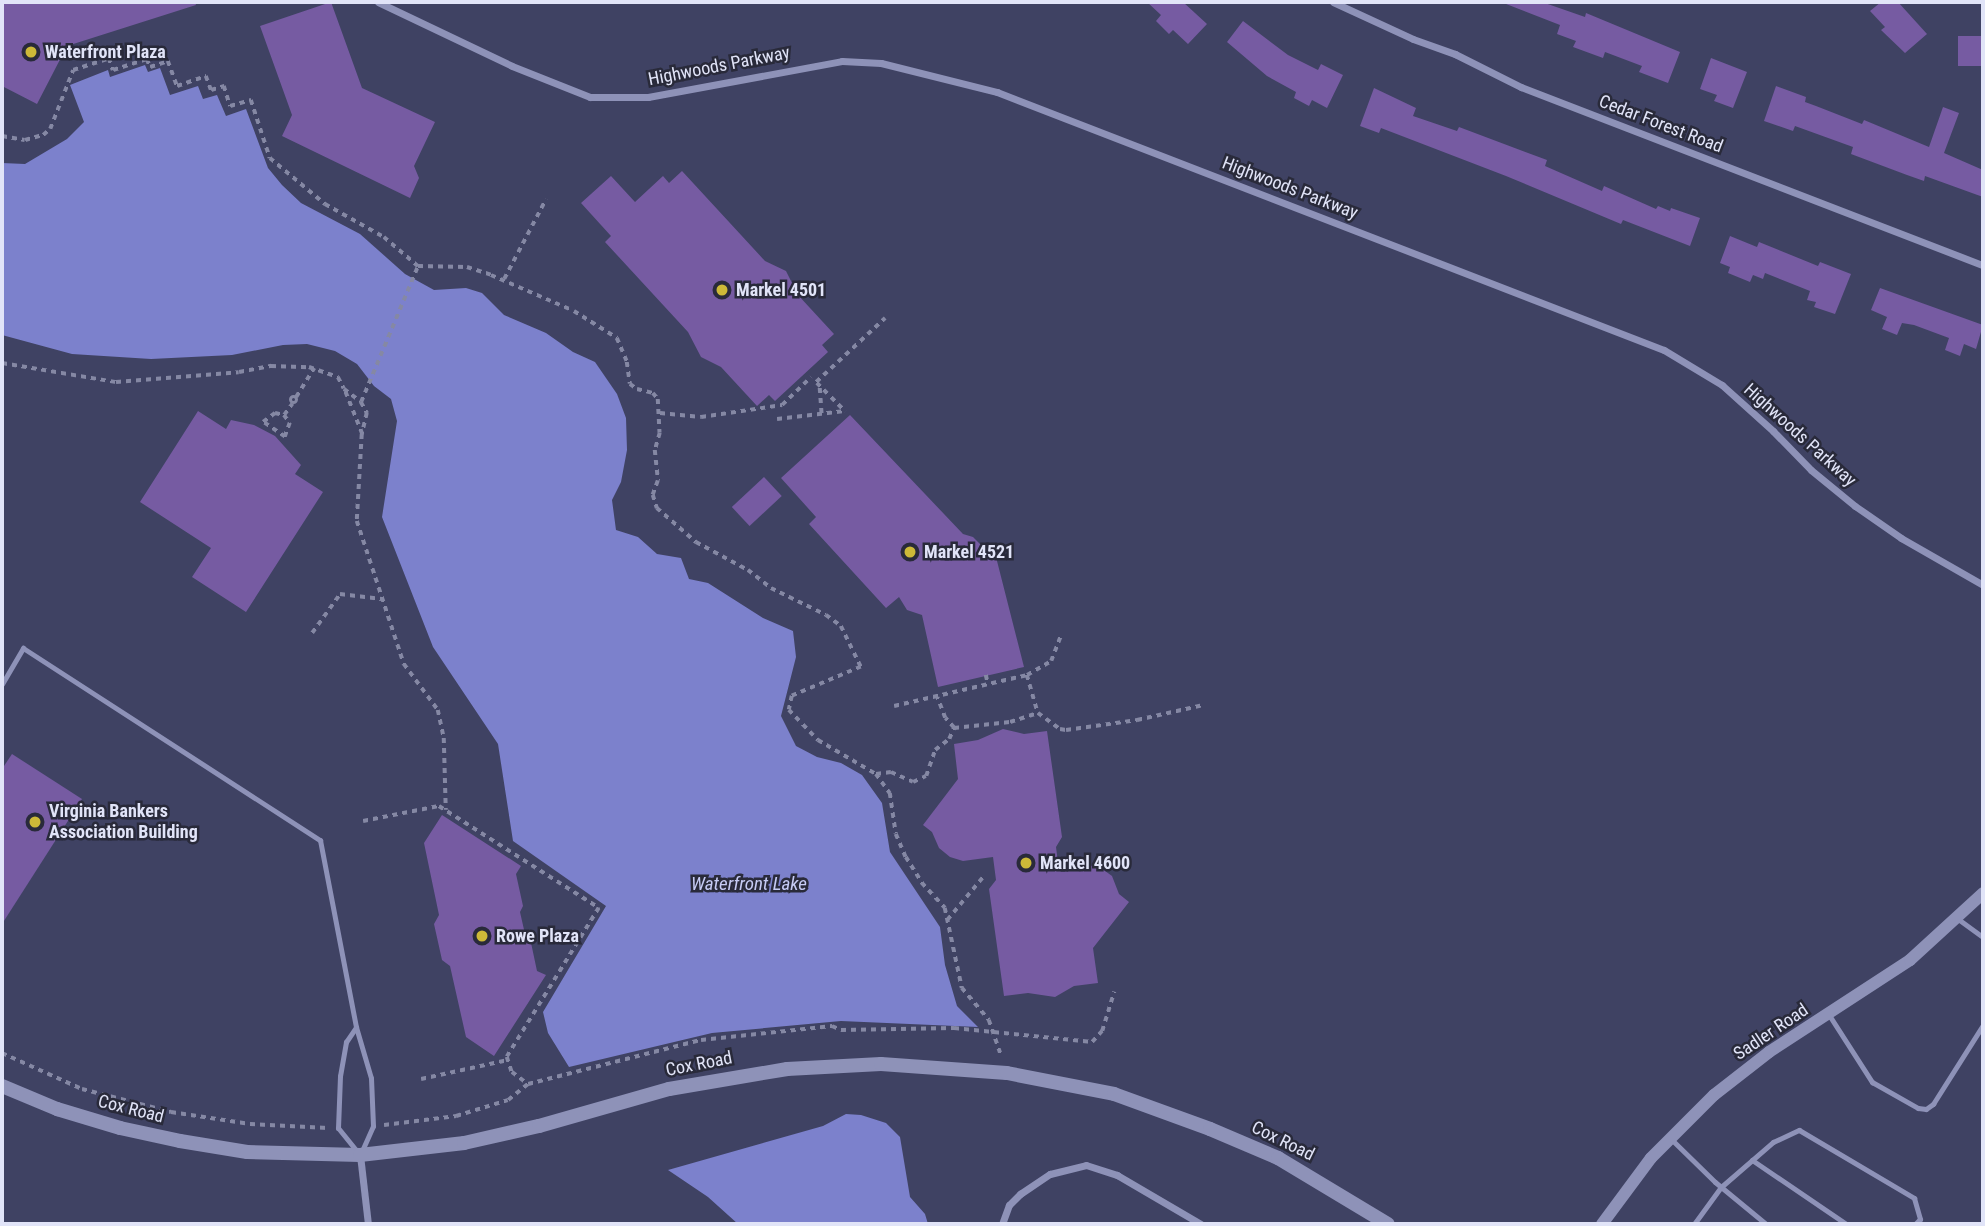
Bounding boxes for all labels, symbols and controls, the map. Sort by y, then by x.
place label: Waterfront Plaza [45,41,166,63]
street label: Highwoods Parkway [646,42,792,90]
marker: Waterfront Plaza [23,44,39,60]
street label: Cedar Forest Road [1596,90,1726,158]
street label: Highwoods Parkway [1219,152,1361,224]
place label: Markel 4501 [736,279,826,301]
marker: Markel 4501 [714,282,730,298]
street label: Highwoods Parkway [1739,379,1861,491]
place label: Markel 4521 [924,541,1014,563]
marker: Markel 4521 [902,544,918,560]
place label: Virginia Bankers Association Building [49,801,198,844]
marker: Virginia Bankers Association Building [27,814,43,830]
place label: Markel 4600 [1040,852,1130,874]
marker: Markel 4600 [1018,855,1034,871]
water label: Waterfront Lake [691,873,807,895]
place label: Rowe Plaza [496,925,579,947]
marker: Rowe Plaza [474,928,490,944]
street label: Sadler Road [1730,999,1812,1065]
street label: Cox Road [664,1047,734,1081]
street label: Cox Road [96,1090,166,1128]
street label: Cox Road [1248,1117,1318,1165]

